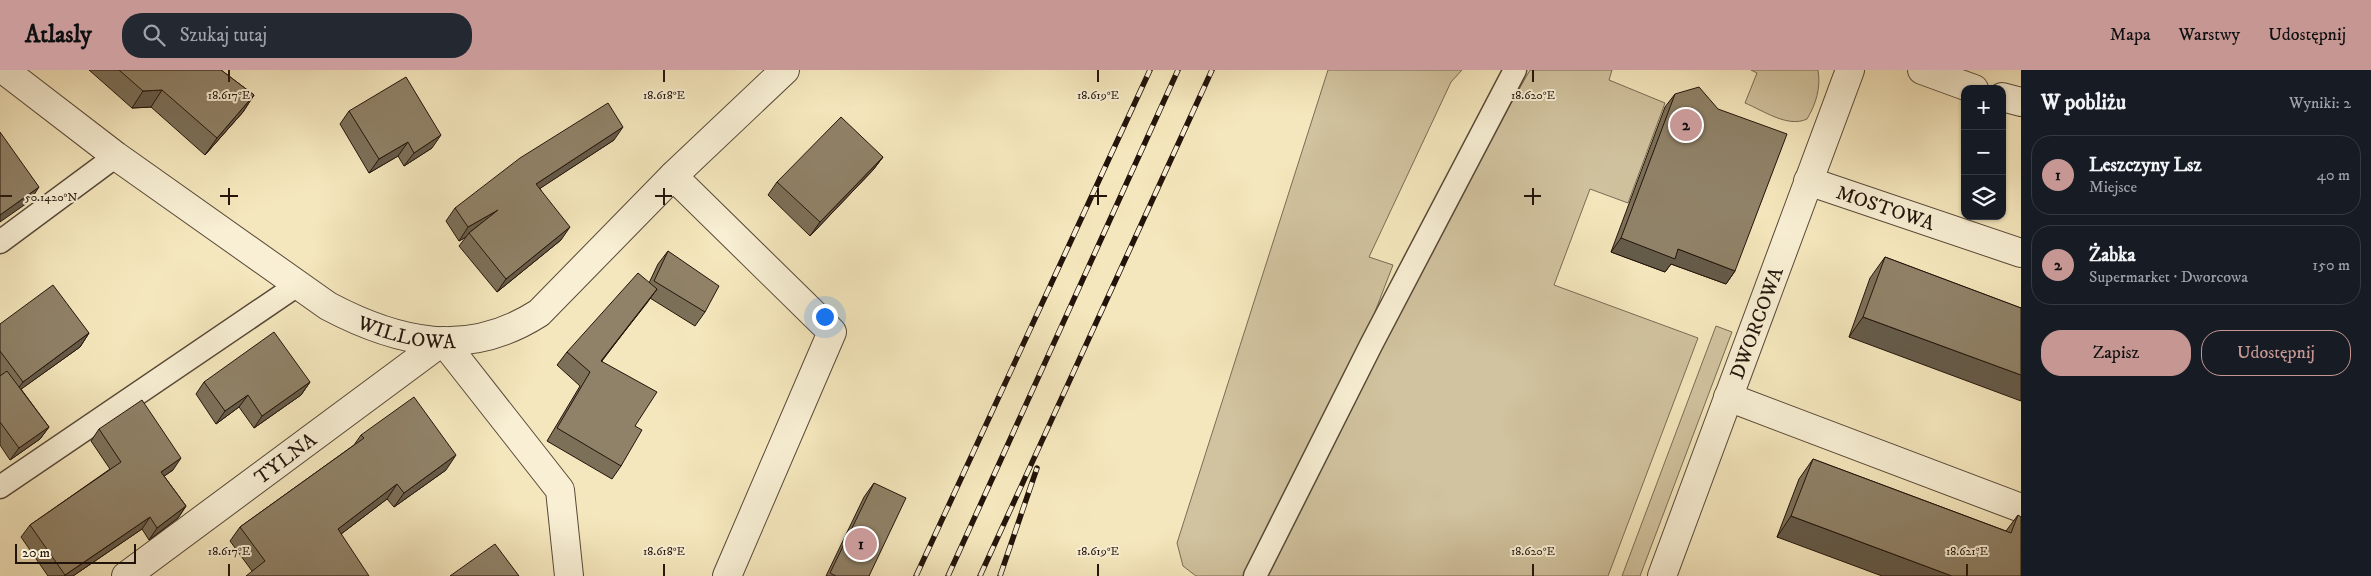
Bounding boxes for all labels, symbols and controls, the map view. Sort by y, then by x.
search box [122,13,472,58]
text: Atlasly [25,20,92,50]
icon: search [140,21,168,49]
text: Szukaj tutaj [180,24,267,47]
text: Mapa [2110,24,2151,46]
text: Warstwy [2179,24,2240,46]
text: Udostępnij [2268,24,2346,46]
map controls [1961,85,2006,220]
button: + [1961,85,2006,130]
text: 18.617°E [208,88,251,103]
text: 18.618°E [643,88,686,103]
text: 18.619°E [1077,88,1120,103]
text: 18.620°E [1511,88,1556,103]
text: W pobliżu [2041,90,2126,116]
text: Wyniki: 2 [2289,93,2351,113]
pin: 2 [1670,106,1702,144]
button: − [1961,130,2006,175]
text: Leszczyny Lsz [2089,154,2202,177]
text: 1 [2055,165,2061,185]
text: 40 m [2317,165,2350,185]
button: layers [1961,175,2006,220]
text: Miejsce [2089,177,2137,197]
street label: MOSTOWA [1833,180,1938,237]
text: 50.1420°N [25,190,77,205]
text: Żabka [2089,244,2136,267]
text: 2 [2054,255,2062,275]
text: 150 m [2312,255,2350,275]
street label: DWORCOWA [1725,264,1790,383]
text: Supermarket · Dworcowa [2089,267,2248,287]
your location [812,304,838,330]
street label: WILLOWA [353,310,456,355]
button: Zapisz [2041,330,2191,376]
button: Udostępnij [2201,330,2351,376]
street label: TYLNA [250,428,322,491]
pin: 1 [845,525,877,563]
scale bar [15,541,136,564]
text: 20 m [22,544,50,562]
text: 18.617°E [208,544,251,559]
text: 18.618°E [643,544,686,559]
text: 18.619°E [1077,544,1120,559]
text: 18.620°E [1511,544,1556,559]
text: 18.621°E [1946,544,1989,559]

